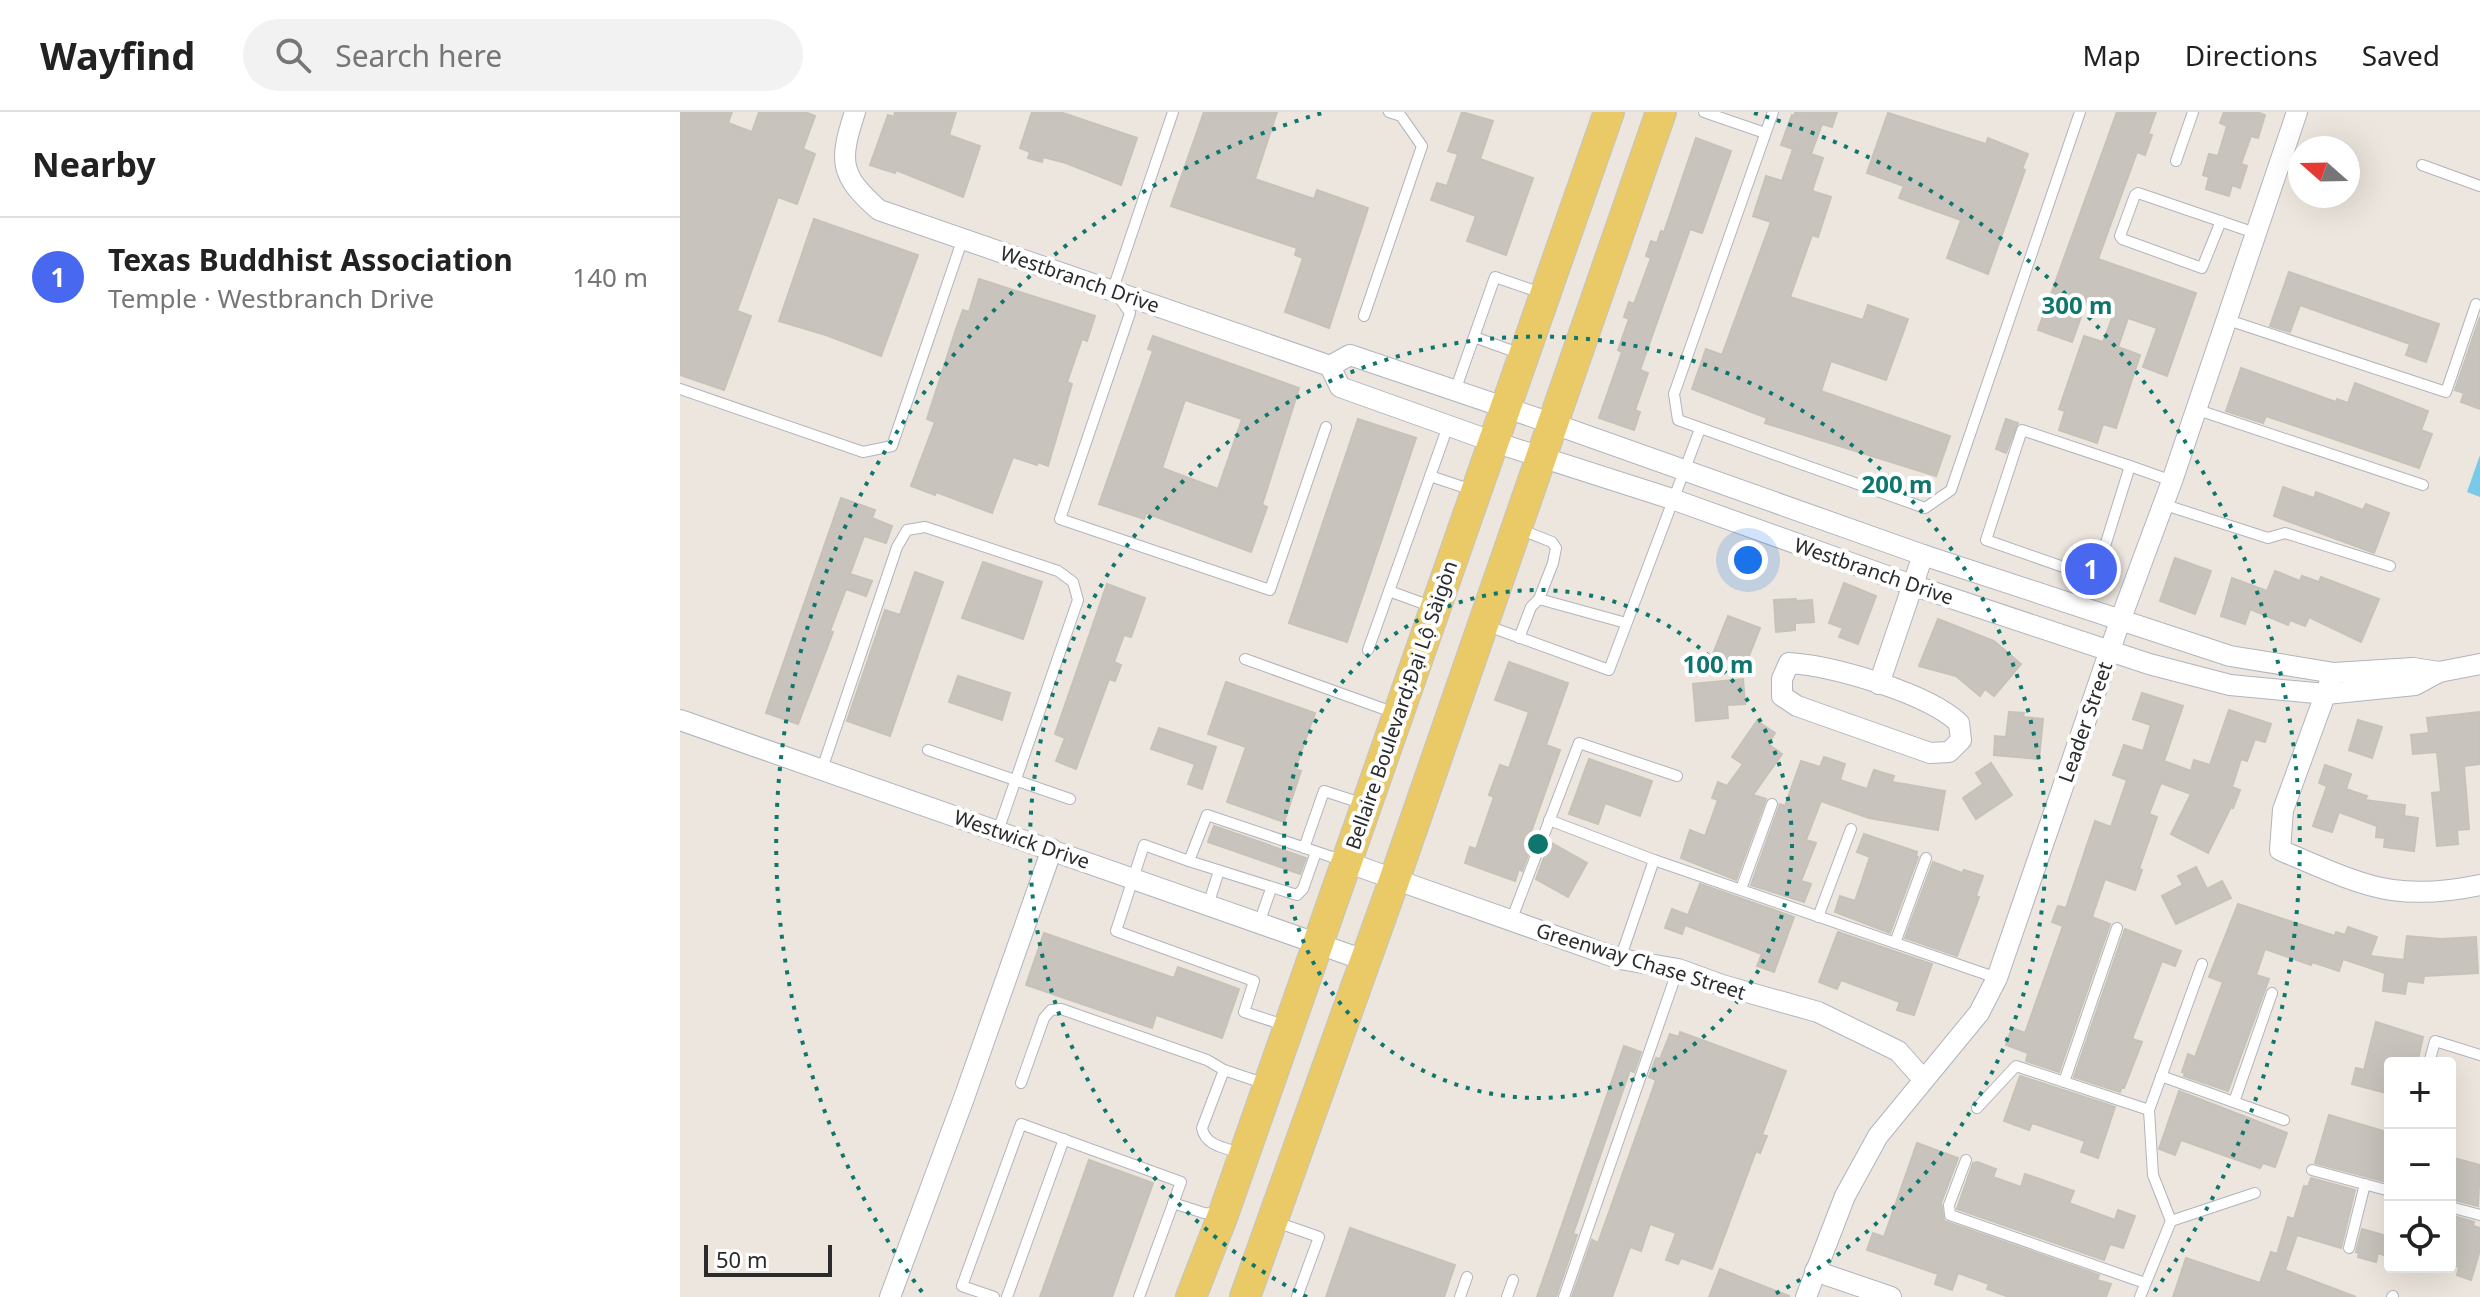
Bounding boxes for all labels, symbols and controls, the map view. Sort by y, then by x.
search box [243,19,803,91]
text: Wayfind [40,29,195,81]
icon: search [271,33,315,77]
text: Search here [335,35,502,76]
text: Map [2082,36,2141,74]
text: Directions [2185,36,2318,74]
text: Saved [2362,36,2440,74]
north arrow [2288,136,2360,208]
text: Nearby [32,141,156,187]
text: Texas Buddhist Association [108,239,513,280]
street label: Westbranch Drive [997,239,1163,319]
text: 1 [51,259,65,295]
text: 140 m [572,259,648,295]
text: Temple · Westbranch Drive [108,280,434,316]
text: 300 m [2042,288,2112,321]
text: 200 m [1862,467,1932,500]
street label: Westbranch Drive [1791,531,1957,611]
pin: 1 [2065,539,2117,599]
your location [1728,540,1768,580]
street label: Bellaire Boulevard;Đại Lộ Sàigòn [1339,557,1463,853]
text: 100 m [1683,647,1753,680]
street label: Leader Street [2052,658,2118,786]
street label: Westwick Drive [950,803,1094,875]
centre of rings [1524,830,1552,858]
street label: Greenway Chase Street [1533,916,1749,1006]
map controls [2384,1057,2456,1273]
button: + [2384,1057,2456,1129]
button: − [2384,1129,2456,1201]
button: locate [2384,1201,2456,1273]
scale bar [704,1241,832,1277]
text: 50 m [716,1244,767,1274]

